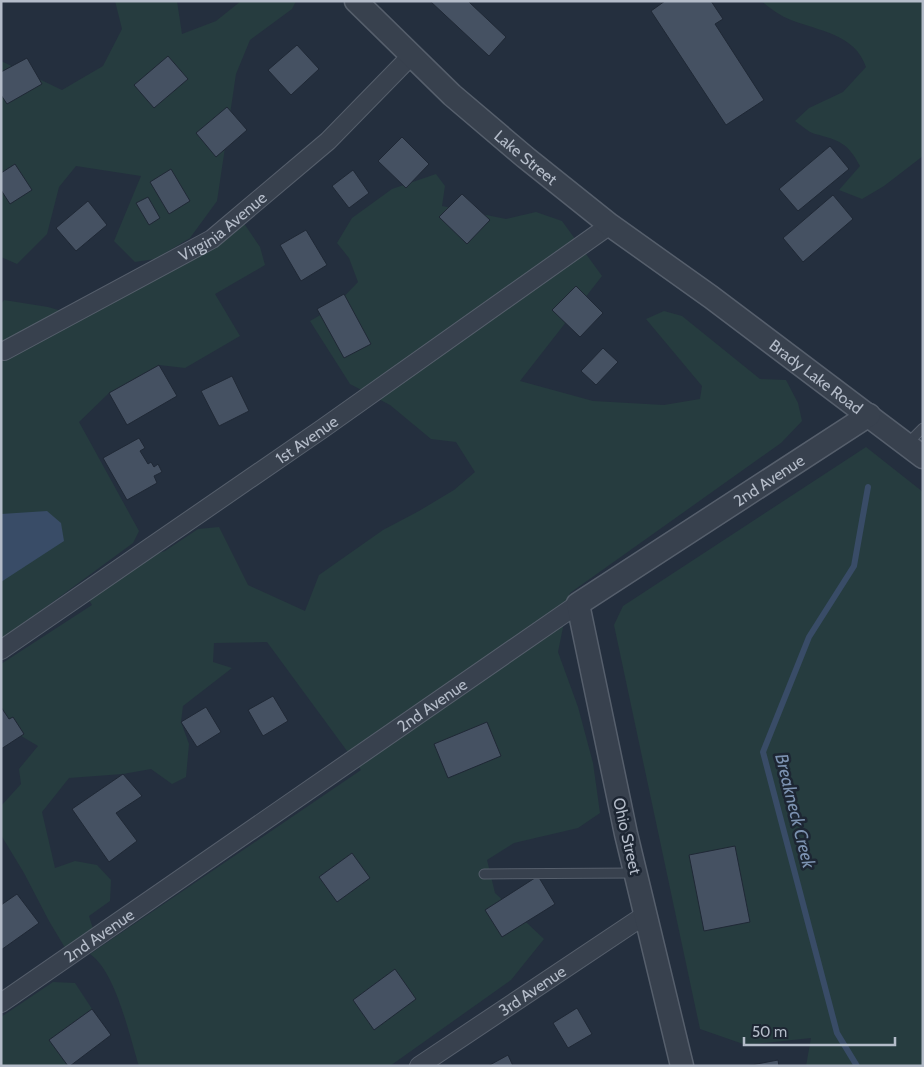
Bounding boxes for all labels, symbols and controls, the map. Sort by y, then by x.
street label: Lake Street [491,126,562,189]
street label: Virginia Avenue [175,188,270,265]
street label: Brady Lake Road [766,335,867,418]
street label: 1st Avenue [272,411,341,468]
street label: 2nd Avenue [730,450,808,510]
street label: 2nd Avenue [393,674,471,736]
water label: Breakneck Creek [770,751,820,872]
street label: Ohio Street [609,796,645,877]
street label: 2nd Avenue [60,905,137,966]
street label: 3rd Avenue [495,961,569,1020]
scale bar [744,1014,895,1046]
text: 50 m [752,1023,787,1041]

